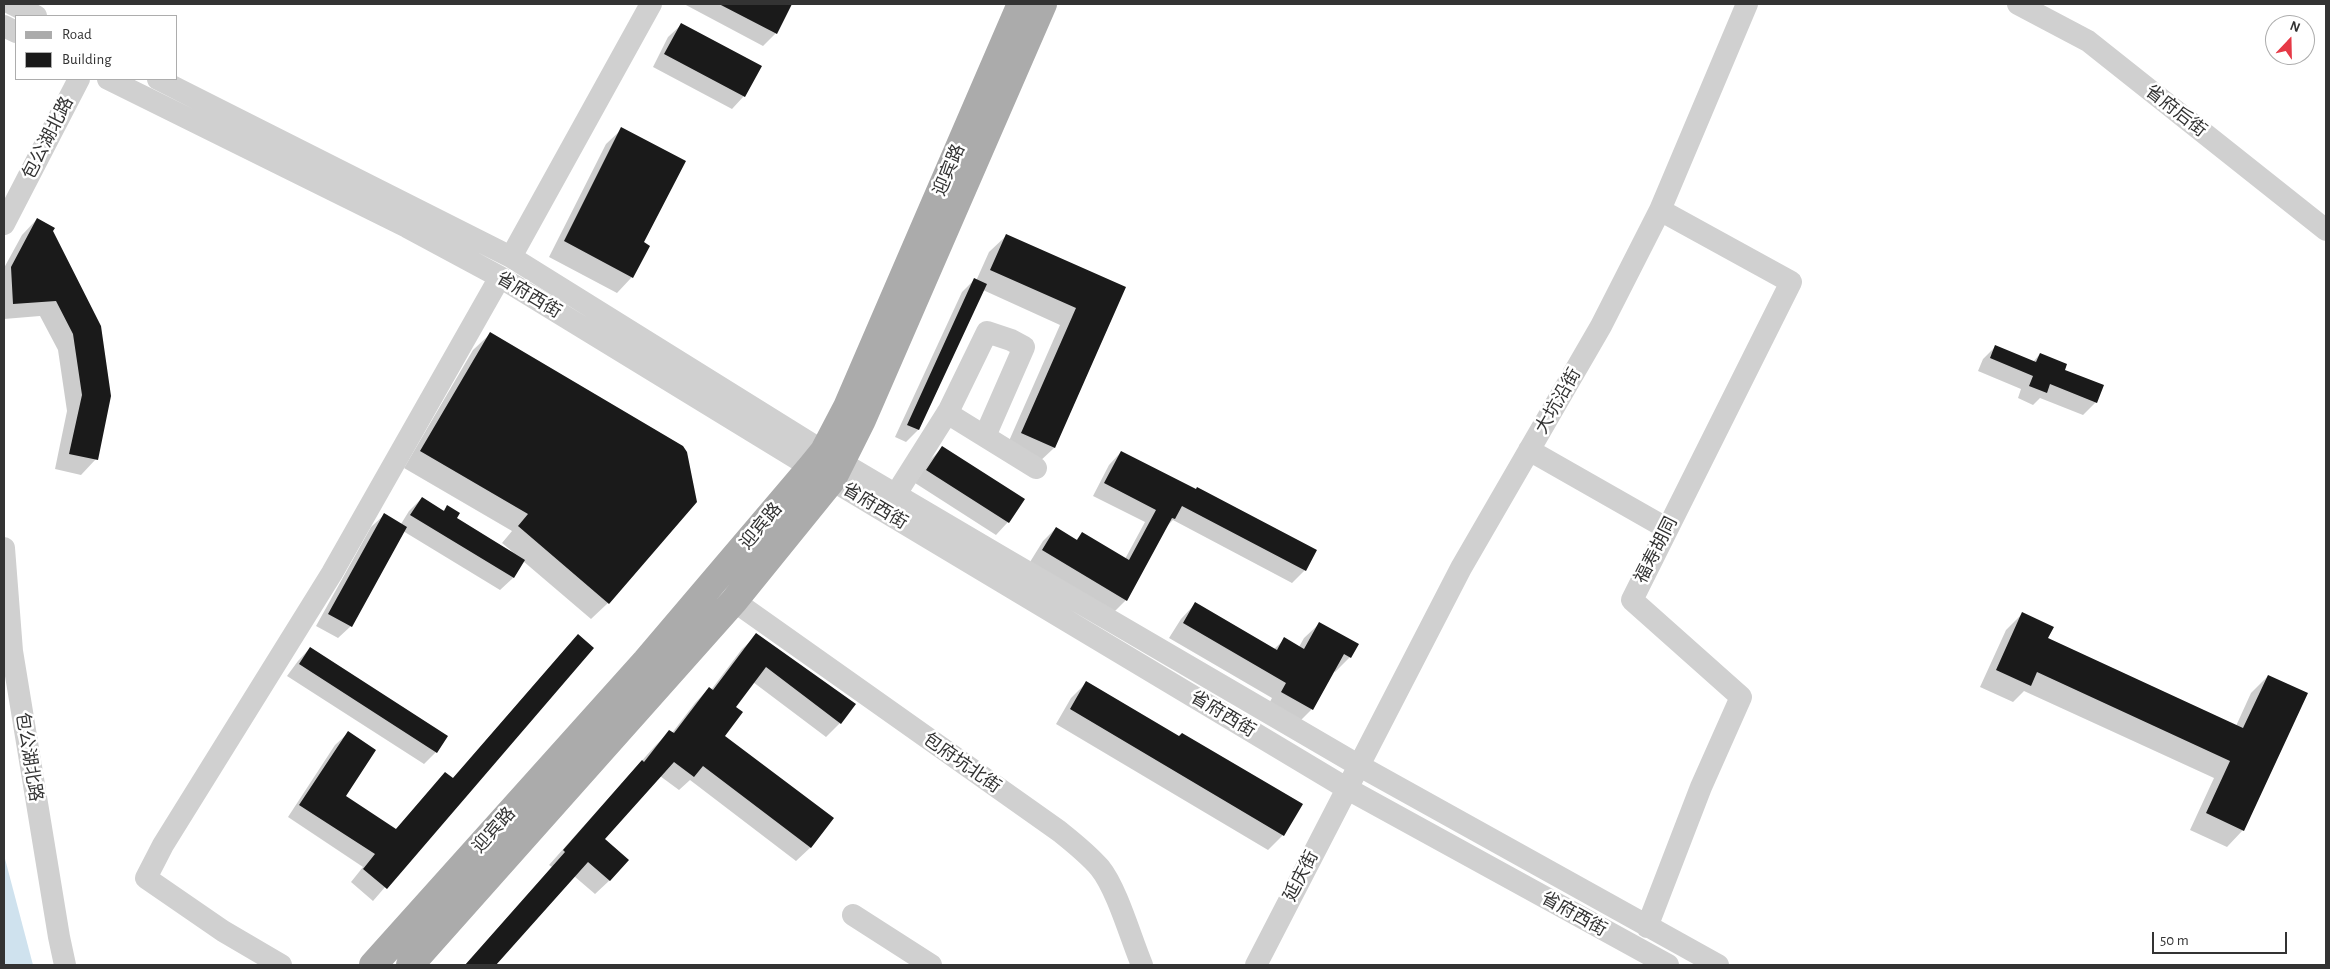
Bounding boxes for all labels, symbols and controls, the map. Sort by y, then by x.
legend [15,15,178,80]
north arrow [2265,15,2315,65]
text: N [2288,19,2302,35]
text: Road [62,27,92,42]
text: Building [62,52,112,67]
street label: 省府后街 [2141,80,2211,142]
street label: 包公湖北路 [18,93,78,183]
street label: 迎宾路 [929,141,969,199]
street label: 省府西街 [493,267,565,323]
street label: 大坑沿街 [1531,364,1585,438]
street label: 省府西街 [839,478,911,534]
street label: 迎宾路 [735,498,787,554]
street label: 福寿胡同 [1630,513,1682,587]
street label: 省府西街 [1187,686,1259,742]
street label: 包公湖北路 [11,711,47,803]
street label: 包府坑北街 [919,728,1005,798]
street label: 迎宾路 [468,803,520,857]
street label: 延庆街 [1279,847,1323,905]
street label: 省府西街 [1537,887,1611,941]
scale bar [2155,922,2290,954]
text: 50 m [2160,933,2189,948]

